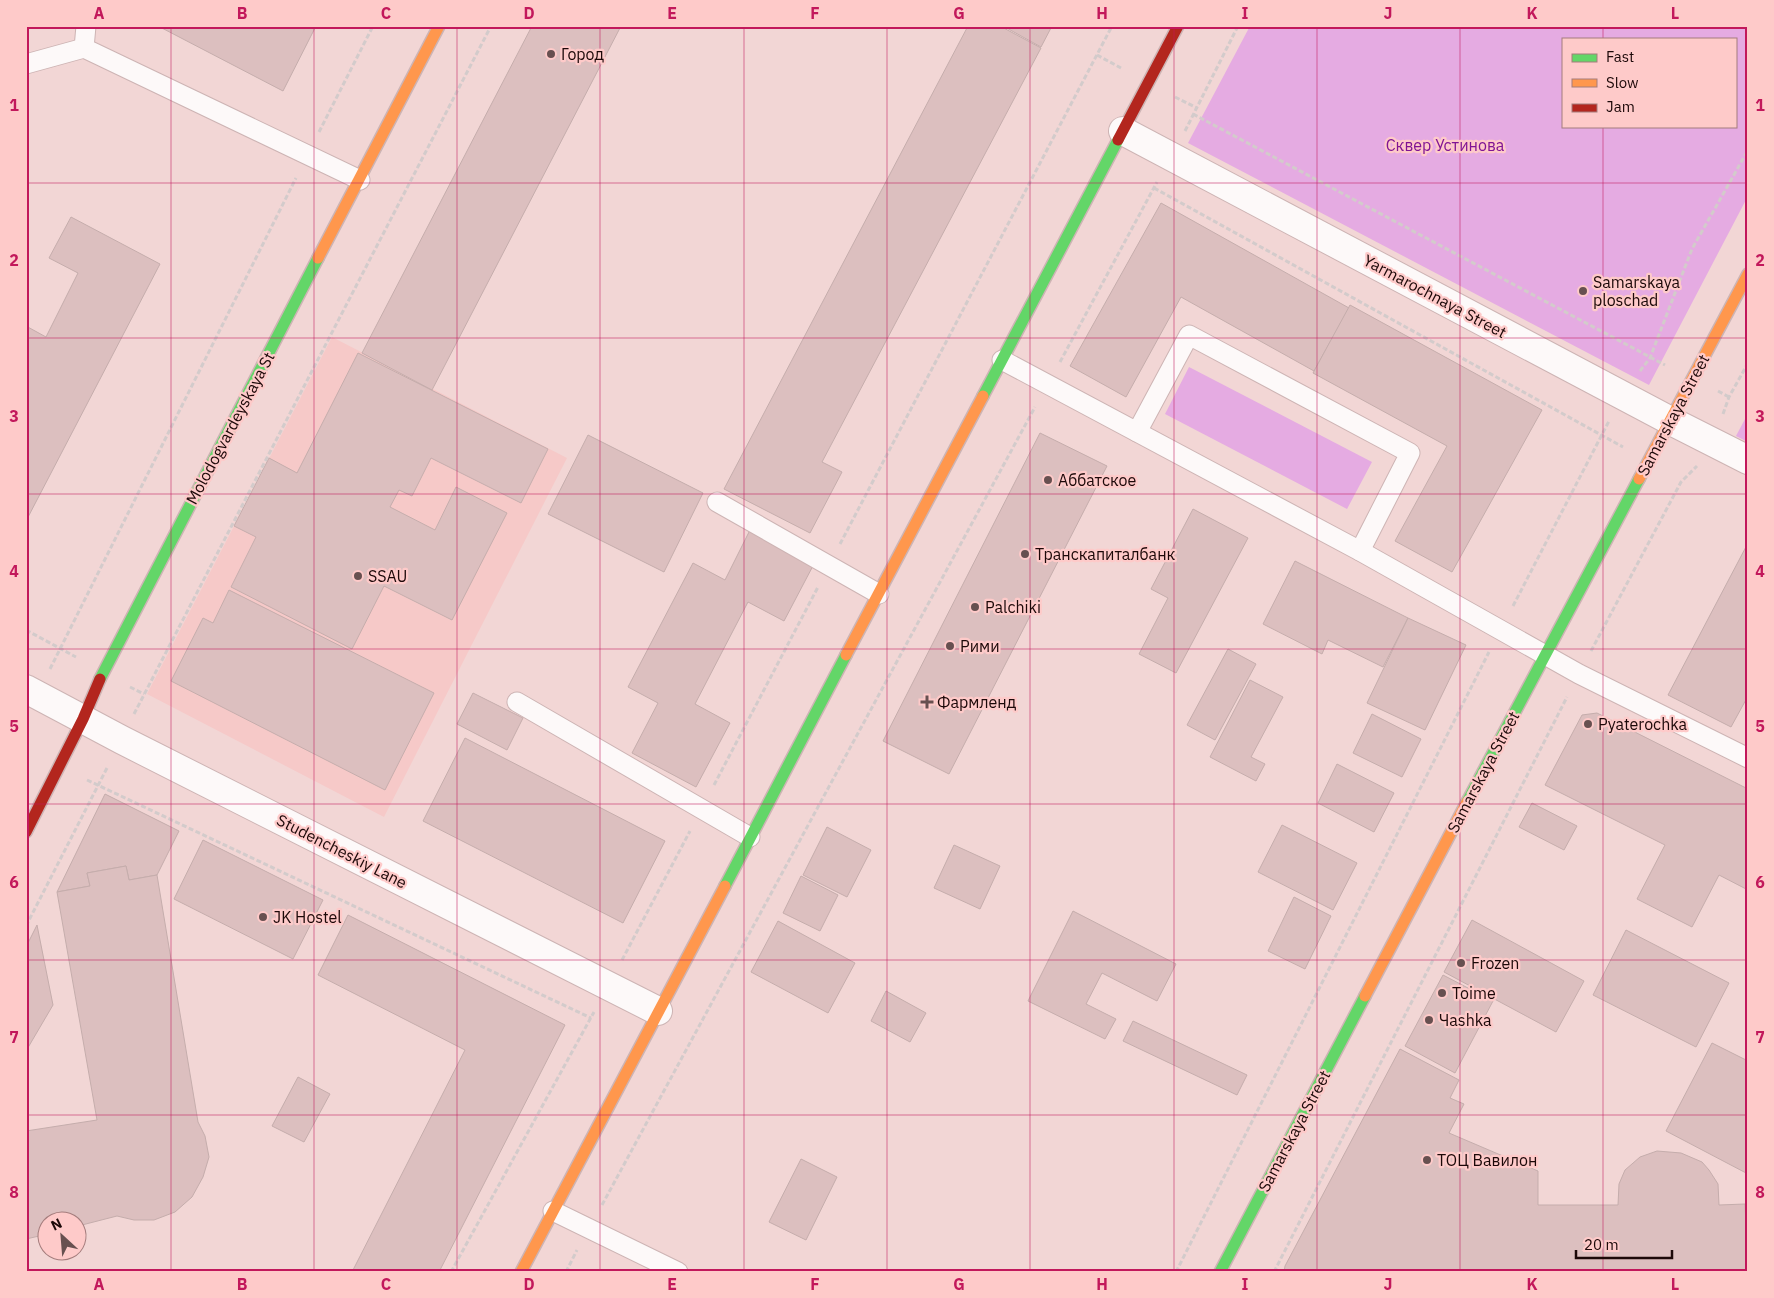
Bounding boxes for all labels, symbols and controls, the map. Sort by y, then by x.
text: A [94,3,105,23]
text: B [237,3,248,23]
text: C [381,3,391,23]
text: D [523,3,535,23]
text: E [667,3,677,23]
text: F [810,3,820,23]
text: G [953,3,965,23]
text: H [1096,3,1108,23]
text: I [1242,3,1249,23]
text: J [1384,3,1392,23]
text: K [1526,3,1538,23]
text: L [1671,3,1679,23]
legend [1562,38,1736,128]
place label: Город [561,44,605,64]
text: Fast [1606,47,1634,66]
marker: Город [545,48,557,60]
text: Slow [1606,73,1639,92]
text: 1 [9,95,19,115]
text: 1 [1755,95,1765,115]
text: Jam [1606,97,1635,116]
park label: Сквер Устинова [1386,135,1505,155]
text: 2 [9,250,19,270]
street label: Yarmarochnaya Street [1360,250,1510,342]
text: 2 [1755,250,1765,270]
place label: Samarskaya ploschad [1593,272,1681,310]
marker: Samarskaya ploschad [1577,285,1589,297]
street label: Molodogvardeyskaya St [181,348,279,508]
street label: Samarskaya Street [1633,351,1713,479]
text: 3 [9,406,19,426]
text: 3 [1755,406,1765,426]
place label: Аббатское [1058,470,1136,490]
marker: Аббатское [1042,474,1054,486]
place label: Транскапиталбанк [1035,544,1176,564]
marker: Транскапиталбанк [1019,548,1031,560]
text: 4 [9,561,19,581]
text: 4 [1755,561,1765,581]
place label: SSAU [368,566,407,586]
marker: SSAU [352,570,364,582]
place label: Palchiki [985,597,1041,617]
marker: Palchiki [969,601,981,613]
place label: Рими [960,636,1000,656]
marker: Рими [944,640,956,652]
place label: Фармленд [937,692,1017,712]
marker: Фармленд [921,696,933,708]
street label: Samarskaya Street [1443,708,1523,836]
place label: Pyaterochka [1598,714,1688,734]
text: 5 [9,716,19,736]
text: 5 [1755,716,1765,736]
marker: Pyaterochka [1582,718,1594,730]
street label: Studencheskiy Lane [274,810,411,893]
text: 6 [9,872,19,892]
text: 6 [1755,872,1765,892]
place label: JK Hostel [273,907,342,927]
marker: JK Hostel [257,911,269,923]
place label: Frozen [1471,953,1519,973]
marker: Frozen [1455,957,1467,969]
place label: Toime [1452,983,1496,1003]
marker: Toime [1436,987,1448,999]
place label: Чаshka [1439,1010,1492,1030]
marker: Чаshka [1423,1014,1435,1026]
text: 7 [9,1027,19,1047]
text: 7 [1755,1027,1765,1047]
street label: Samarskaya Street [1254,1067,1334,1195]
place label: ТОЦ Вавилон [1437,1150,1537,1170]
marker: ТОЦ Вавилон [1421,1154,1433,1166]
text: 8 [9,1182,19,1202]
text: 8 [1755,1182,1765,1202]
north arrow [38,1210,88,1260]
text: N [48,1214,65,1235]
scale bar [1576,1228,1673,1260]
text: 20 m [1584,1235,1619,1254]
text: A [94,1274,105,1294]
text: B [237,1274,248,1294]
text: C [381,1274,391,1294]
text: D [523,1274,535,1294]
text: E [667,1274,677,1294]
text: F [810,1274,820,1294]
text: G [953,1274,965,1294]
text: H [1096,1274,1108,1294]
text: I [1242,1274,1249,1294]
text: J [1384,1274,1392,1294]
text: K [1526,1274,1538,1294]
text: L [1671,1274,1679,1294]

